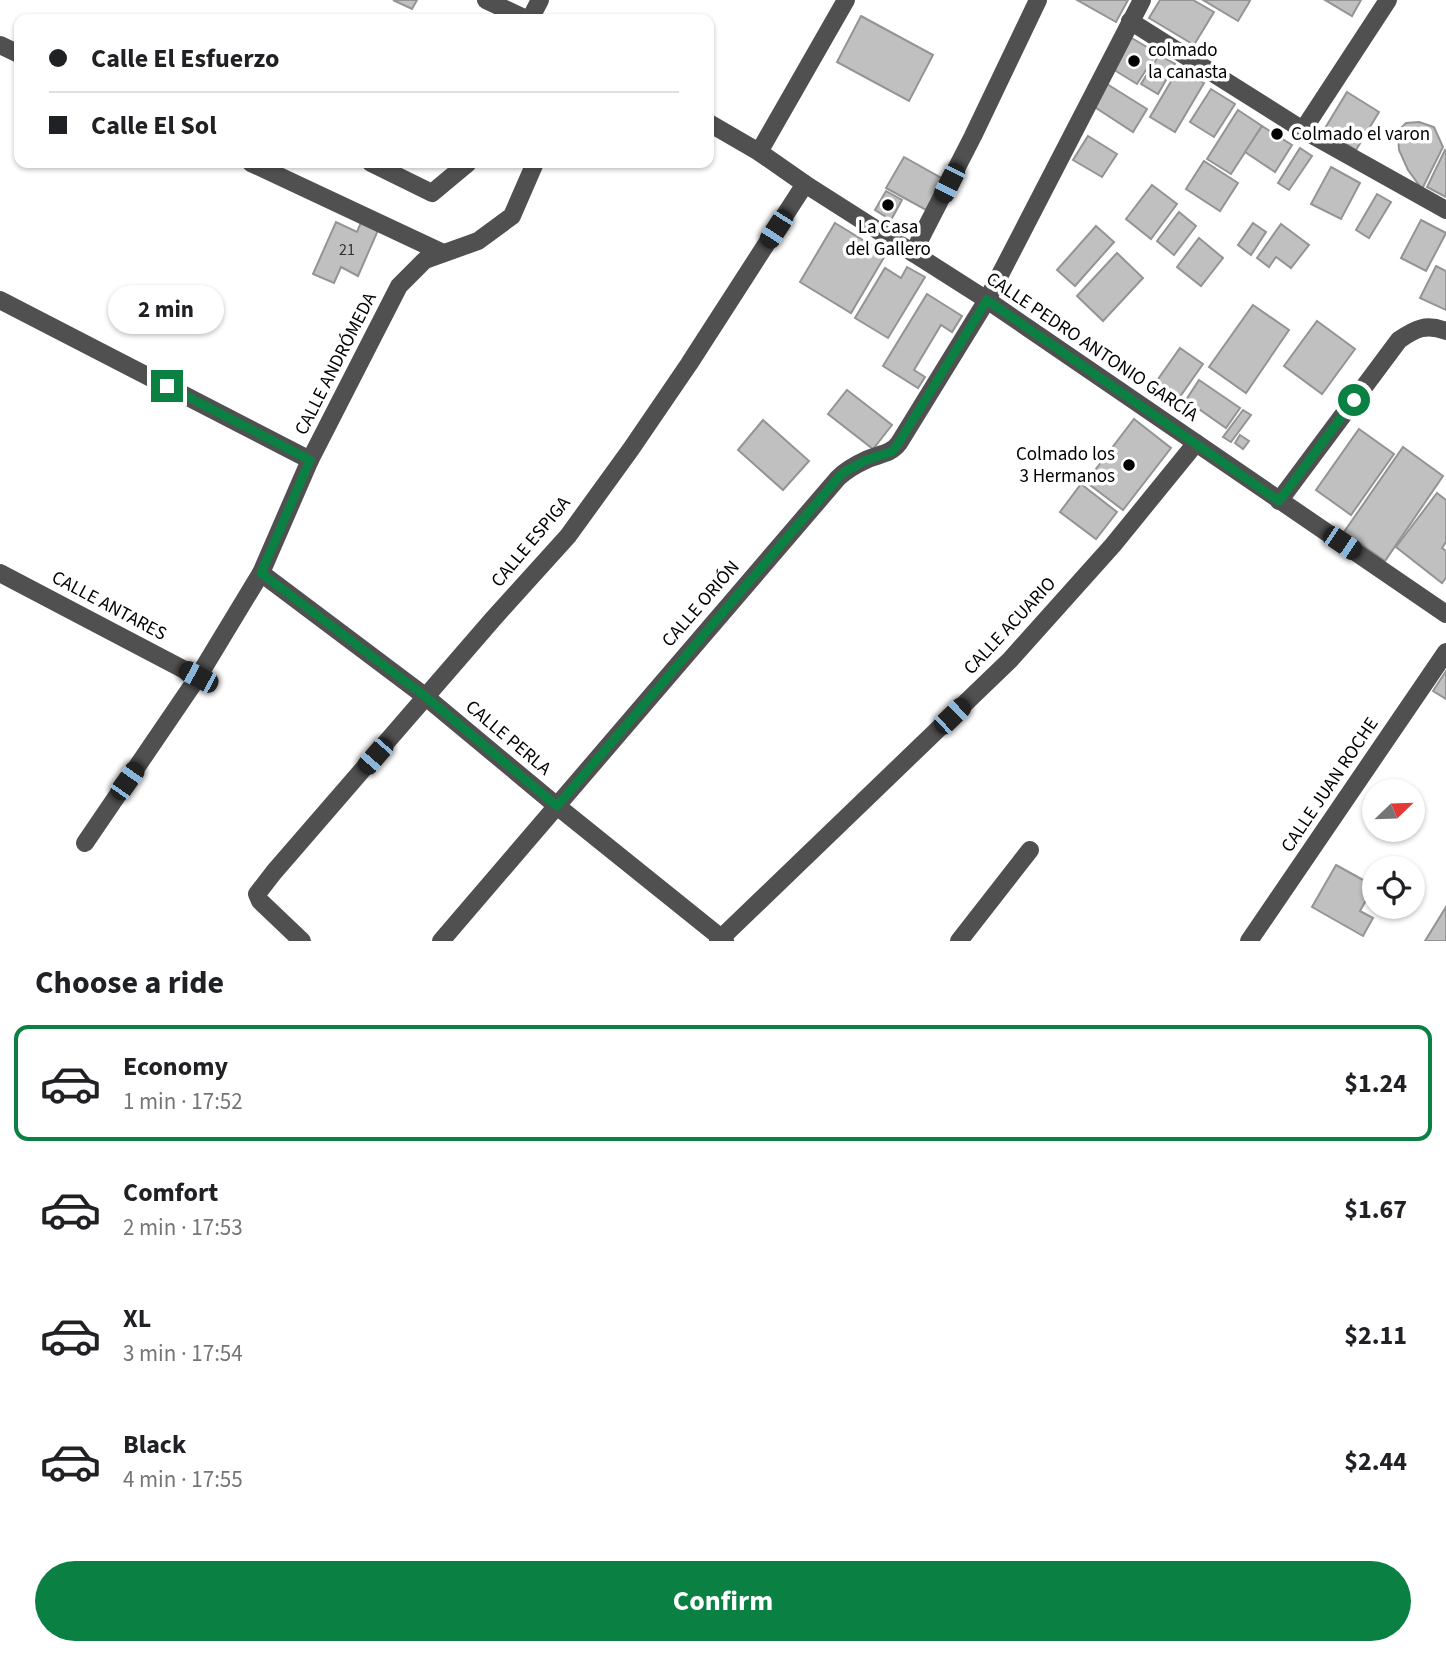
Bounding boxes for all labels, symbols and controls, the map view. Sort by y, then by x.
place label: colmado la canasta [1148,37,1227,86]
text: Calle El Esfuerzo [91,40,279,77]
marker: colmado la canasta [1126,53,1142,69]
text: Calle El Sol [91,107,217,144]
place label: Colmado el varon [1291,121,1430,148]
marker: Colmado el varon [1269,126,1285,142]
car [931,160,968,206]
marker: La Casa del Gallero [880,197,896,213]
car [756,206,797,252]
place label: La Casa del Gallero [845,214,931,263]
house number: 21 [339,239,355,261]
street label: CALLE PEDRO ANTONIO GARCÍA [981,266,1204,429]
callout: 2 min [109,284,225,334]
street label: CALLE ANDRÓMEDA [288,287,384,440]
text: 2 min [138,293,194,326]
route end [151,370,183,402]
route start [1338,384,1370,416]
place label: Colmado los 3 Hermanos [1016,441,1115,490]
marker: Colmado los 3 Hermanos [1121,457,1137,473]
street label: CALLE ESPIGA [485,490,578,593]
car [1319,523,1366,563]
street label: CALLE ORIÓN [656,555,746,653]
street label: CALLE ANTARES [47,564,171,648]
street label: CALLE ACUARIO [958,571,1062,681]
car [175,658,222,696]
street label: CALLE PERLA [459,694,557,782]
car [930,694,975,738]
street label: CALLE JUAN ROCHE [1275,712,1385,858]
car [354,733,397,779]
car [107,758,148,804]
north arrow [1362,779,1424,842]
map controls [1362,779,1425,919]
button: locate [1362,856,1425,919]
text: Choose a ride [35,960,224,1006]
text: Economy [123,1048,228,1085]
icon: car [39,1052,102,1115]
text: $1.24 [1344,1065,1407,1102]
text: 1 min · 17:52 [123,1085,243,1118]
text: Comfort [123,1174,218,1211]
icon: car [39,1178,102,1241]
text: $1.67 [1344,1191,1407,1228]
text: 2 min · 17:53 [123,1211,243,1244]
text: XL [123,1300,151,1337]
icon: car [39,1304,102,1367]
text: $2.11 [1344,1317,1407,1354]
text: 3 min · 17:54 [123,1337,243,1370]
text: Black [123,1426,186,1463]
icon: car [39,1430,102,1493]
text: $2.44 [1344,1443,1407,1480]
text: 4 min · 17:55 [123,1463,243,1496]
button: Confirm [35,1561,1411,1641]

